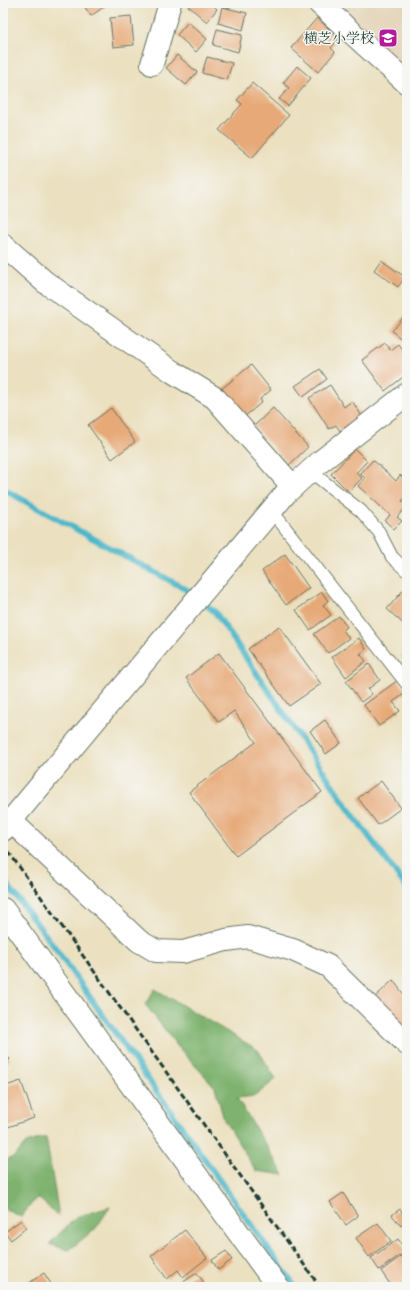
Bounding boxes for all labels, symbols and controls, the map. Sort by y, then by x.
school or university icon: 横芝小学校 [377,27,399,49]
place label: 横芝小学校 [304,29,374,48]

